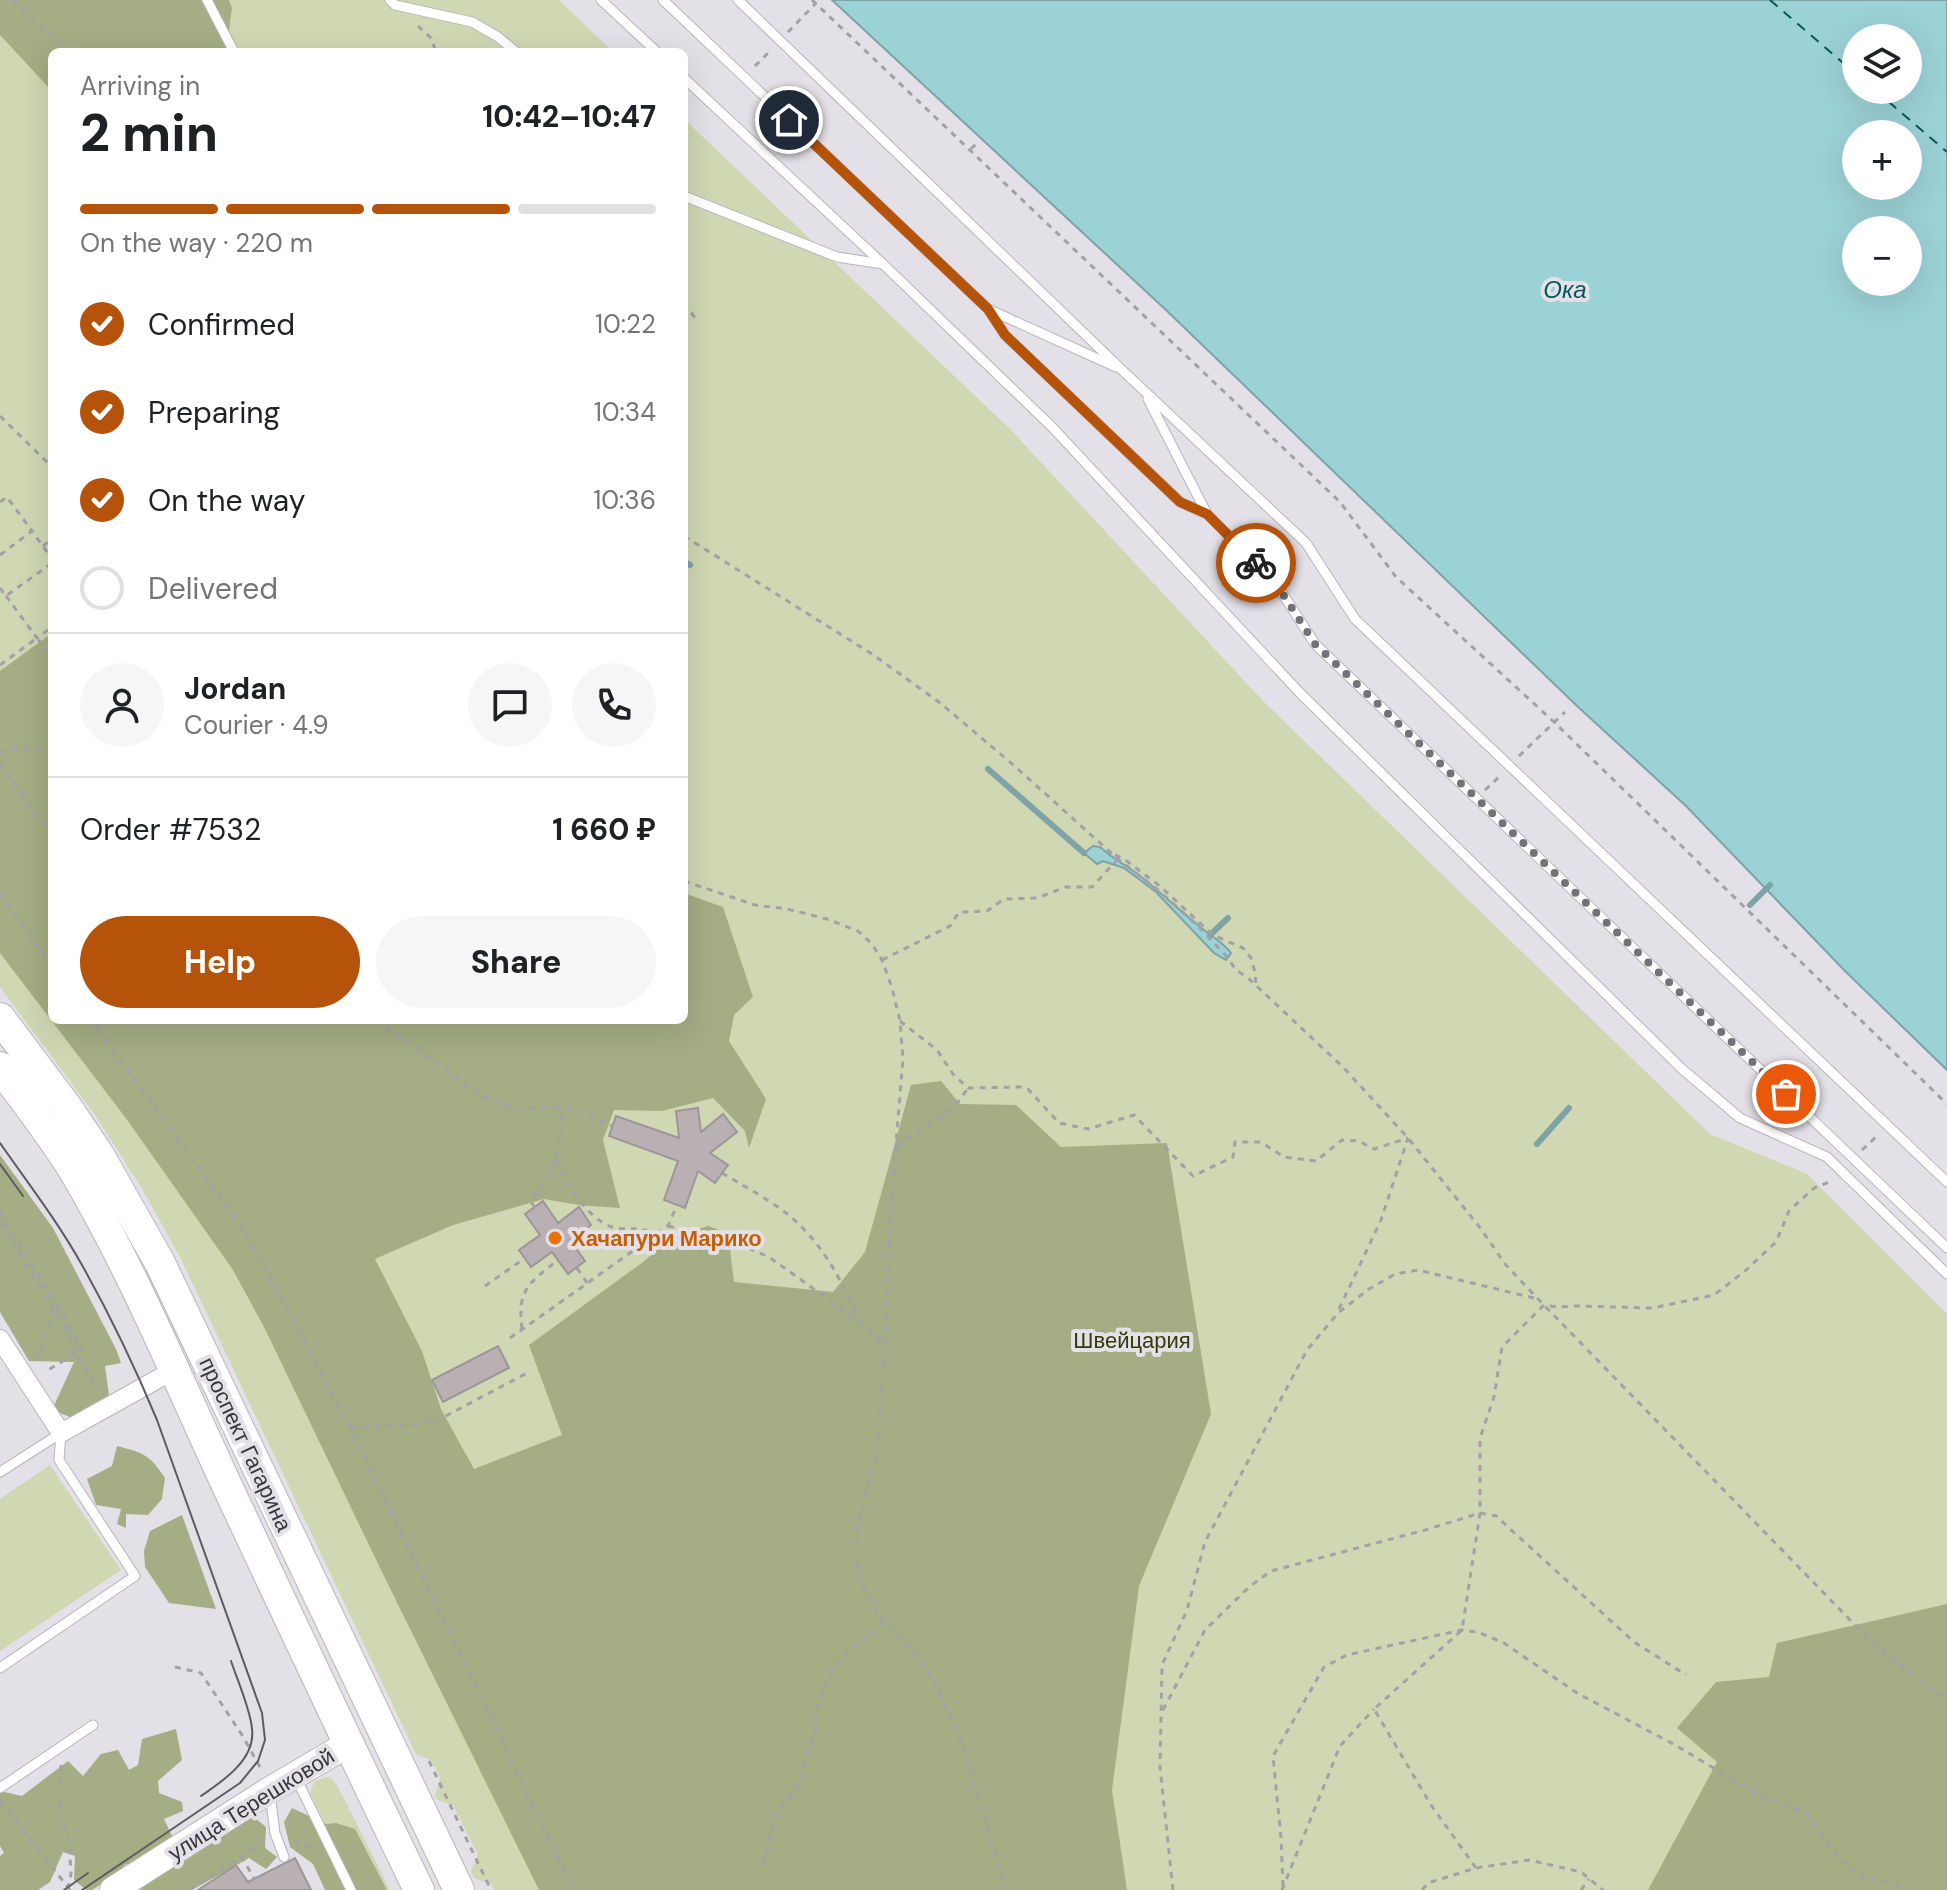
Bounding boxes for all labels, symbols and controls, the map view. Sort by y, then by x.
map controls [1842,24,1922,296]
button: layers [1842,24,1922,104]
text: Arriving in [80,69,200,103]
pin [755,86,823,154]
text: 10:42–10:47 [482,97,656,136]
icon: home [767,98,811,142]
text: 2 min [80,99,218,167]
button: + [1842,120,1922,200]
button: − [1842,216,1922,296]
text: On the way · 220 m [80,226,313,260]
water label: Ока [1543,274,1587,305]
icon: check [80,302,124,346]
text: Confirmed [148,305,295,344]
text: 10:22 [595,307,656,341]
icon: check [80,390,124,434]
text: Preparing [148,393,280,432]
text: 10:34 [594,395,656,429]
icon: check [80,478,124,522]
text: On the way [148,481,305,520]
text: 10:36 [593,483,656,517]
courier [1216,523,1296,603]
icon: bike [1234,541,1278,585]
text: Delivered [148,569,278,608]
button: person [80,663,164,747]
button: chat [468,663,552,747]
button: phone [572,663,656,747]
text: Jordan [184,669,286,708]
text: Courier · 4.9 [184,708,329,742]
text: Order #7532 [80,810,261,849]
text: 1 660 ₽ [552,810,656,849]
button: Help [80,916,360,1008]
button: Share [376,916,656,1008]
pin [1752,1060,1820,1128]
icon: bag [1764,1072,1808,1116]
place label: Хачапури Марико [571,1224,762,1253]
marker: Хачапури Марико [546,1229,564,1247]
park label: Швейцария [1073,1326,1191,1355]
street label: проспект Гагарина [192,1352,299,1537]
street label: улица Терешковой [163,1742,340,1867]

